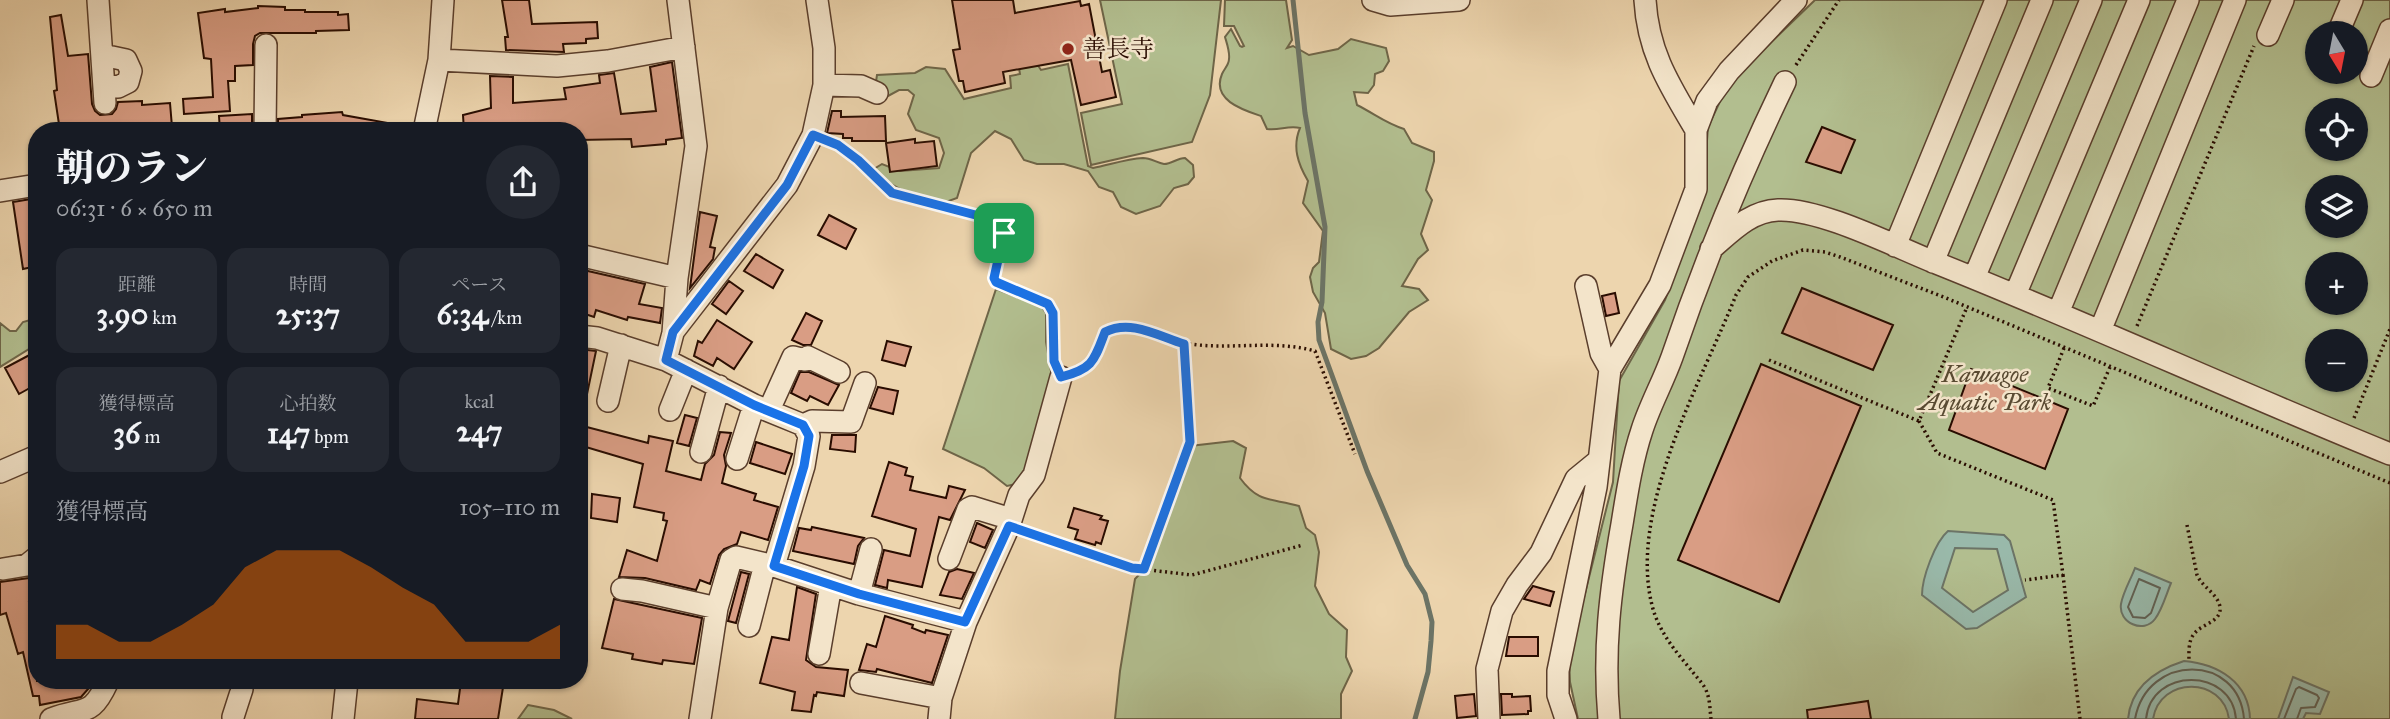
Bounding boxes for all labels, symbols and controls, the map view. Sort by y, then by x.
north arrow [2305,21,2368,84]
map controls [2305,21,2368,392]
place label: 善長寺 [1082,34,1154,64]
marker: 善長寺 [1060,41,1076,57]
button: locate [2305,98,2368,161]
text: 朝のラン [56,145,208,191]
button: share [486,145,560,219]
button: layers [2305,175,2368,238]
text: 06:31 · 6 × 650 m [56,194,213,222]
pin [974,203,1034,263]
icon: arrive [985,214,1023,252]
button: + [2305,252,2368,315]
text: 距離 [118,273,156,296]
text: 時間 [289,273,327,296]
text: ペース [451,273,507,296]
text: 3.90 [96,296,148,332]
text: 25:37 [276,296,340,332]
text: 6:34 [436,296,488,332]
text: km [148,306,177,329]
text: /km [488,306,522,329]
button: − [2305,329,2368,392]
park label: Kawagoe Aquatic Park [1915,359,2052,417]
text: kcal [464,390,494,413]
text: 獲得標高 [99,392,175,415]
text: 心拍数 [279,392,337,415]
text: 247 [456,413,502,449]
text: 36 [113,415,140,451]
text: 147 [267,415,310,451]
text: m [140,425,160,448]
text: bpm [310,425,349,448]
text: 105–110 m [459,493,560,521]
text: 獲得標高 [56,497,148,525]

